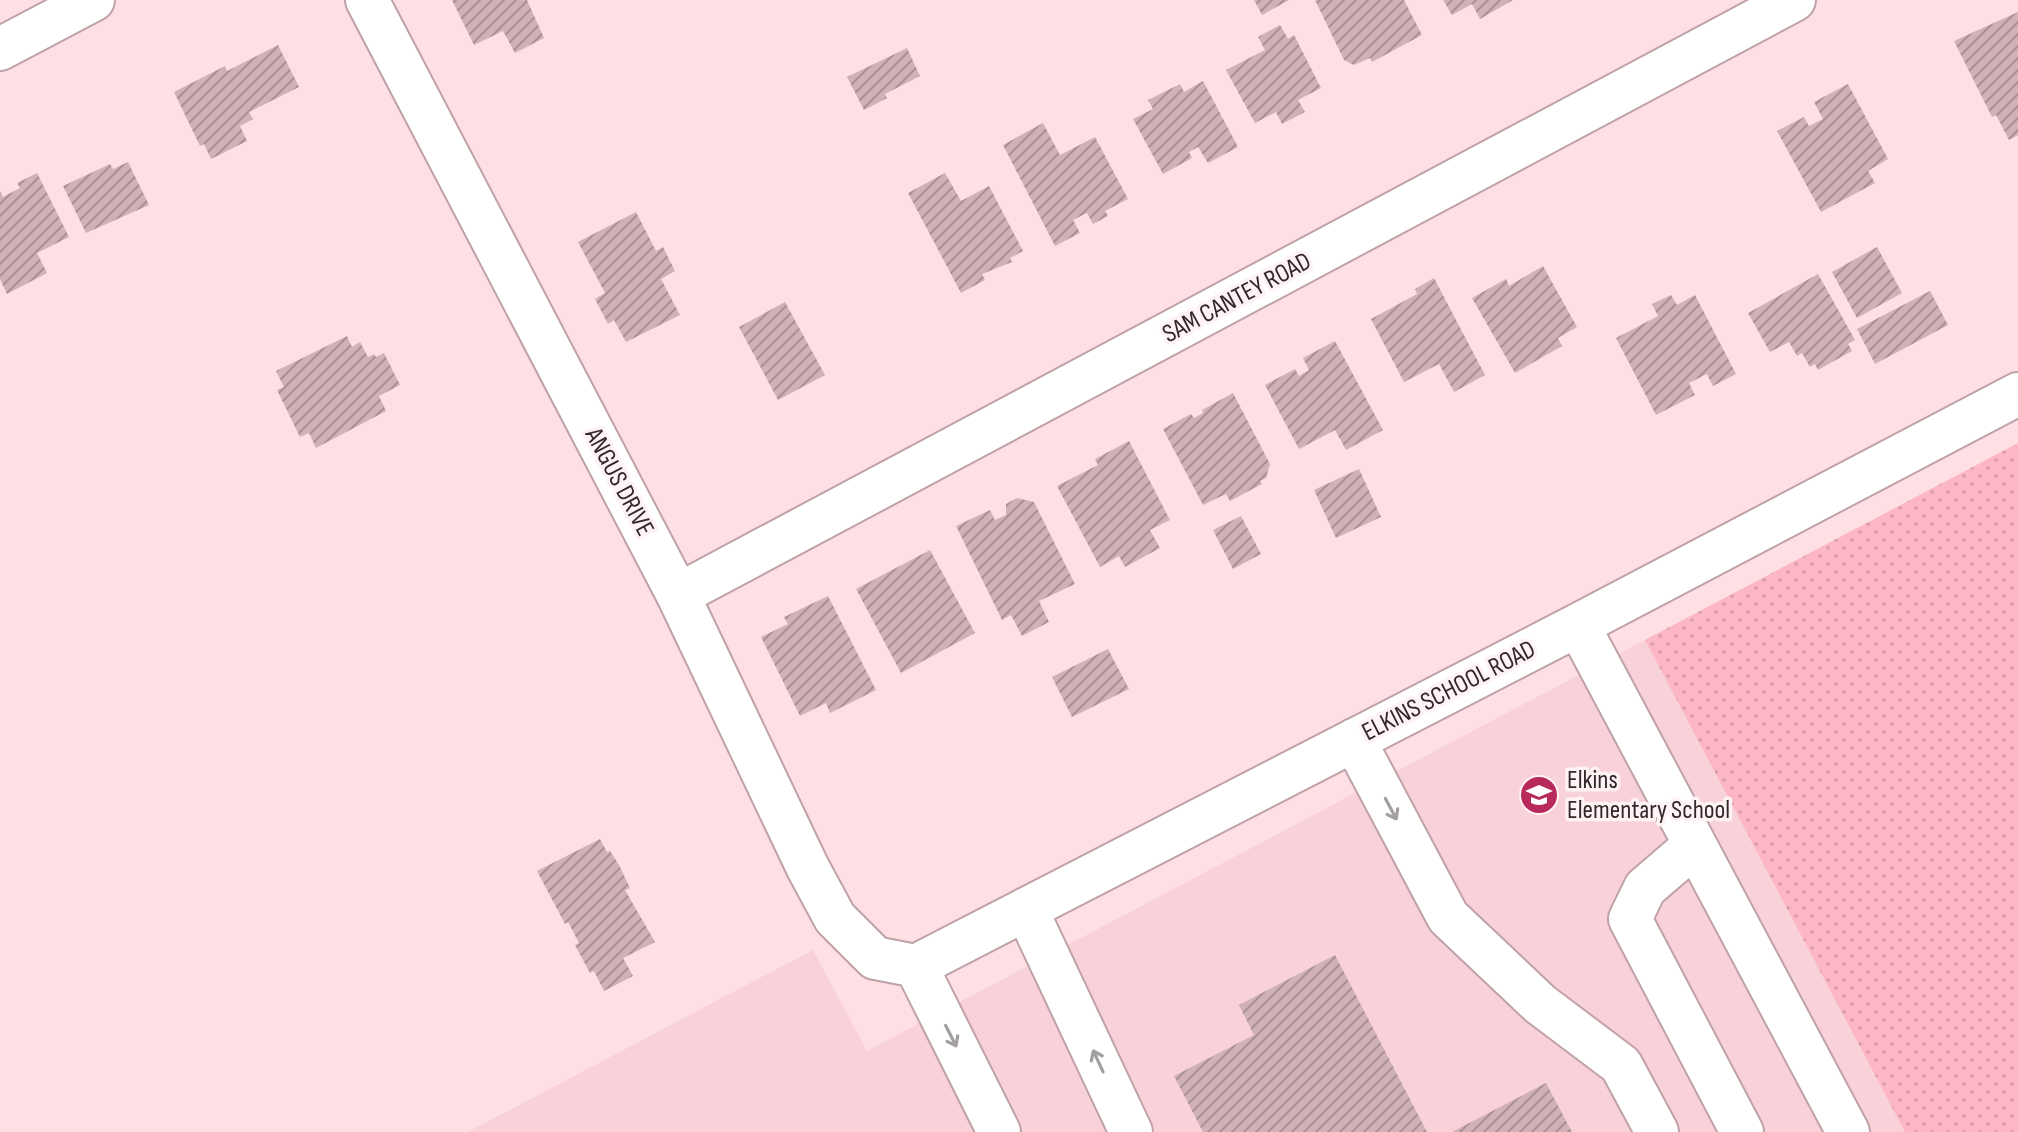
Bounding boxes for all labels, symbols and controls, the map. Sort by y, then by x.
street label: SAM CANTEY ROAD [1158,246,1316,350]
street label: ANGUS DRIVE [577,422,660,541]
street label: ELKINS SCHOOL ROAD [1357,634,1541,748]
place label: Elkins Elementary School [1567,765,1730,826]
school or university icon: Elkins Elementary School [1518,774,1560,816]
one-way arrow [1383,797,1399,821]
one-way arrow [944,1023,959,1047]
one-way arrow [1090,1050,1105,1074]

